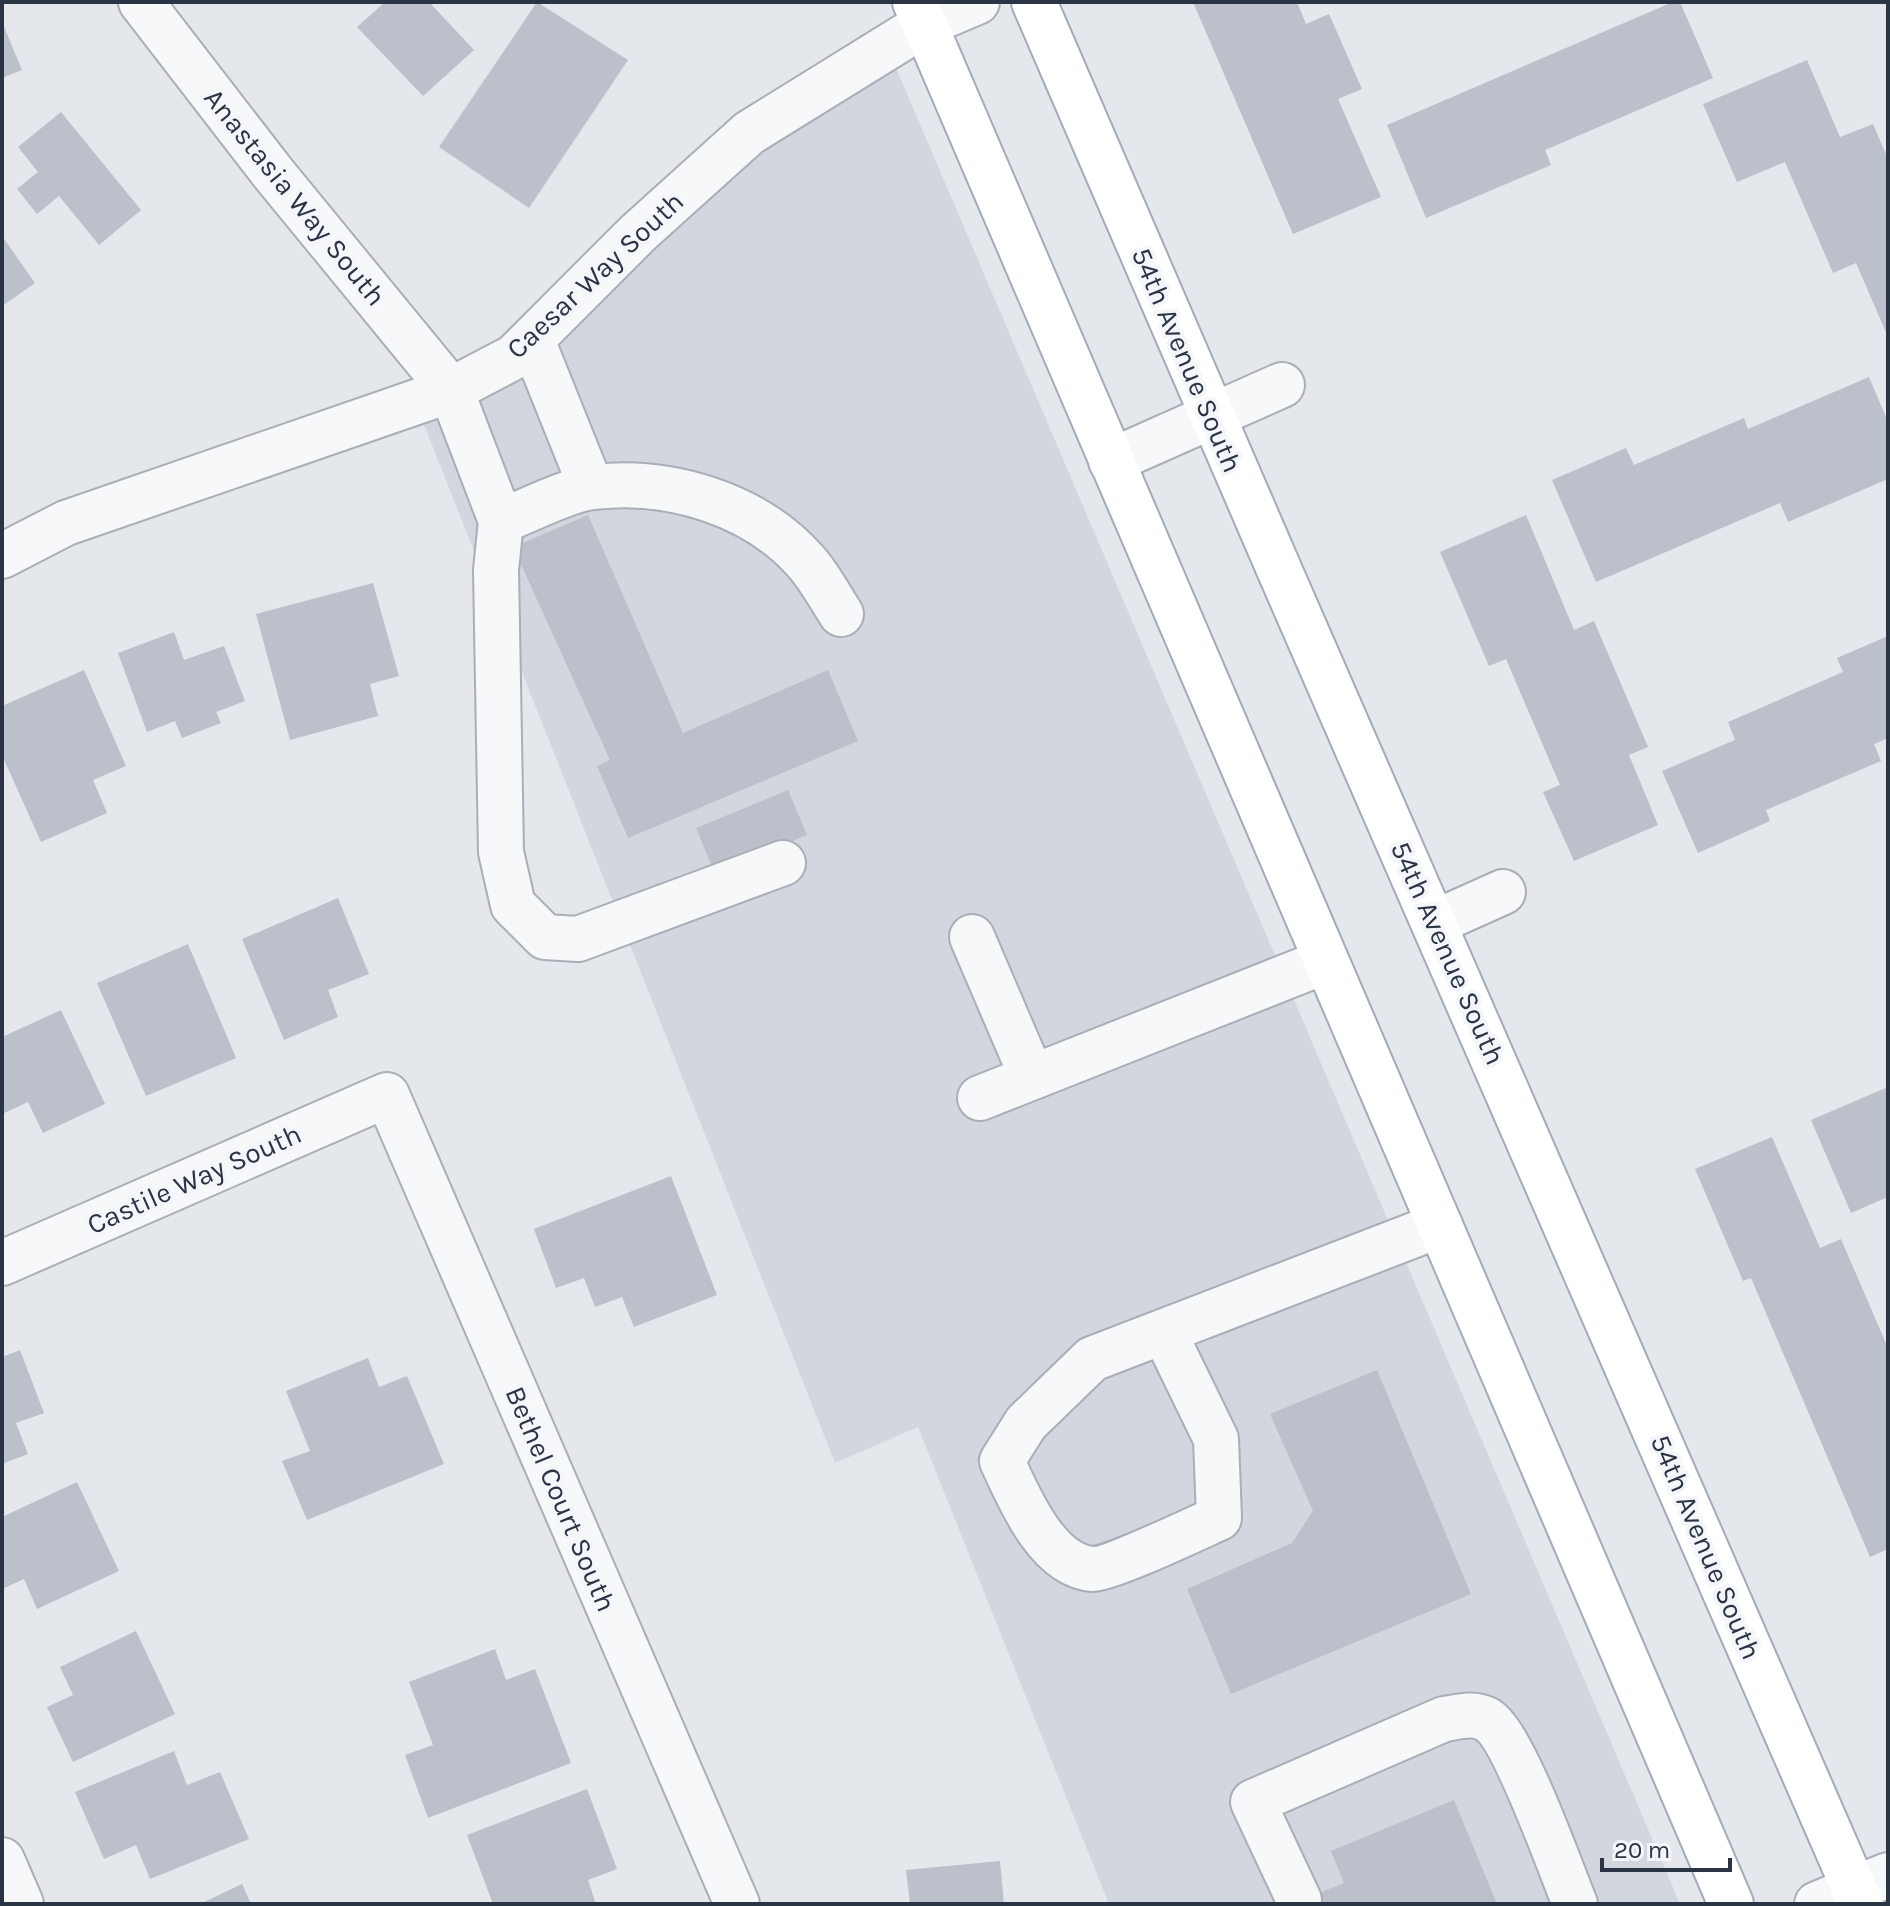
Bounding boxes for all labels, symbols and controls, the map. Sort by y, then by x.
street label: Anastasia Way South [197,82,393,312]
street label: Caesar Way South [500,185,690,365]
street label: 54th Avenue South [1125,243,1249,477]
street label: 54th Avenue South [1384,836,1512,1070]
street label: Castile Way South [82,1117,306,1241]
street label: Bethel Court South [499,1381,623,1617]
street label: 54th Avenue South [1644,1430,1768,1664]
scale bar [1602,1822,1730,1872]
text: 20 m [1614,1836,1670,1864]

